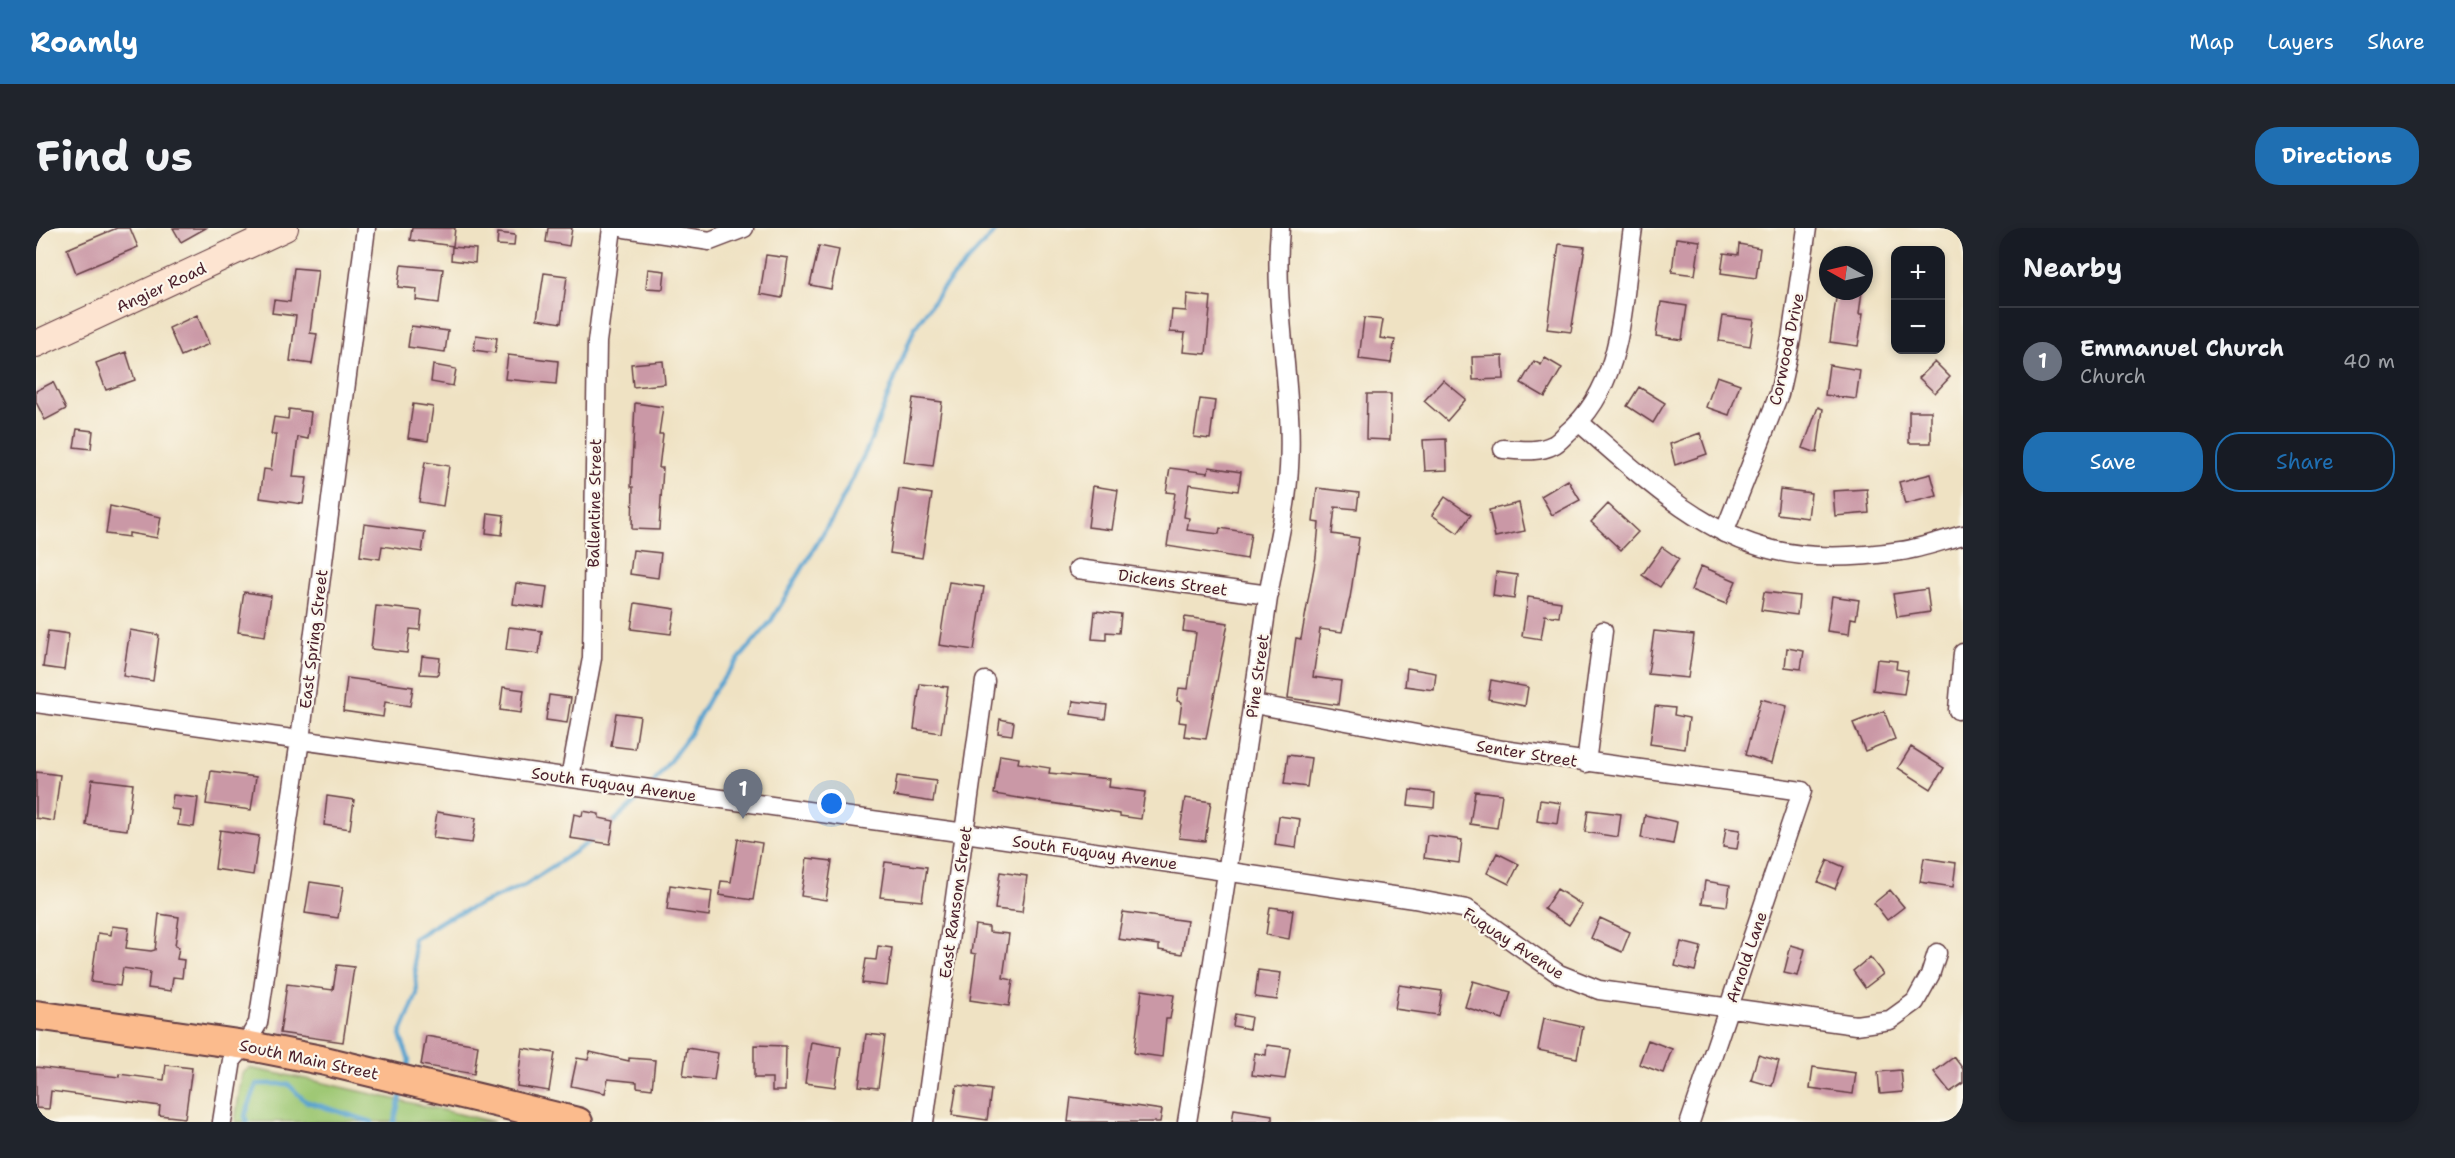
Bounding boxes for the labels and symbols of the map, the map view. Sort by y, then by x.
north arrow [1819,246,1873,300]
street label: Angier Road [113,257,210,317]
street label: Corwood Drive [1764,291,1809,407]
street label: Ballentine Street [583,438,606,568]
street label: Dickens Street [1117,564,1229,601]
street label: East Spring Street [295,568,332,710]
street label: Pine Street [1241,633,1274,720]
street label: Senter Street [1475,735,1579,772]
street label: South Fuquay Avenue [530,763,698,806]
pin: 1 [724,770,762,819]
your location [817,789,846,818]
street label: East Ransom Street [934,825,977,980]
street label: South Fuquay Avenue [1011,831,1179,874]
street label: Fuquay Avenue [1459,903,1568,984]
street label: Arnold Lane [1721,909,1772,1006]
street label: South Main Street [237,1035,380,1084]

